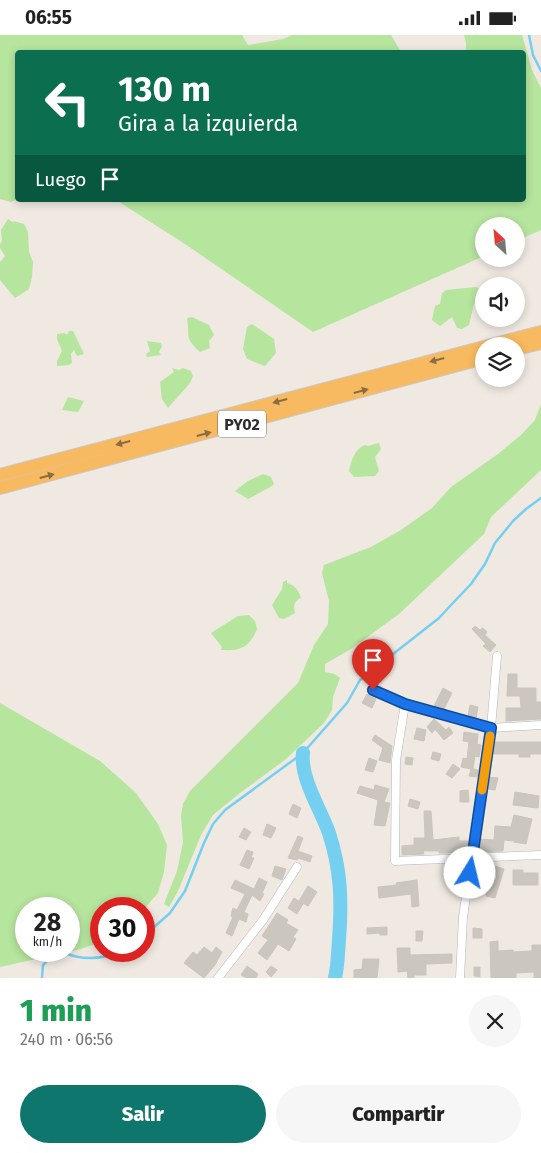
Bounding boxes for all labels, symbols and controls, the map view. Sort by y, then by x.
text: 06:55 [25,6,72,29]
text: 130 m [118,68,211,110]
icon: left [35,70,100,135]
text: Gira a la izquierda [118,110,298,137]
icon: arrive [96,165,124,193]
text: Luego [35,168,86,191]
north arrow [475,217,525,267]
map controls [475,217,525,387]
button: sound [475,277,525,327]
button: layers [475,337,525,387]
one-way arrow [429,356,444,364]
one-way arrow [354,387,369,395]
one-way arrow [272,398,287,406]
road number: PY02 [218,411,266,437]
one-way arrow [197,430,212,438]
one-way arrow [115,439,130,447]
one-way arrow [40,472,55,480]
pin [352,639,394,690]
icon: arrive [359,646,387,674]
position arrow [443,846,495,898]
speed limit sign: 30 [90,897,155,962]
text: 28 [34,908,61,938]
text: km/h [33,935,62,949]
text: 1 min [20,993,92,1029]
button: close [469,995,521,1047]
text: 240 m · 06:56 [20,1030,113,1049]
button: Salir [20,1085,266,1143]
button: Compartir [276,1085,521,1143]

